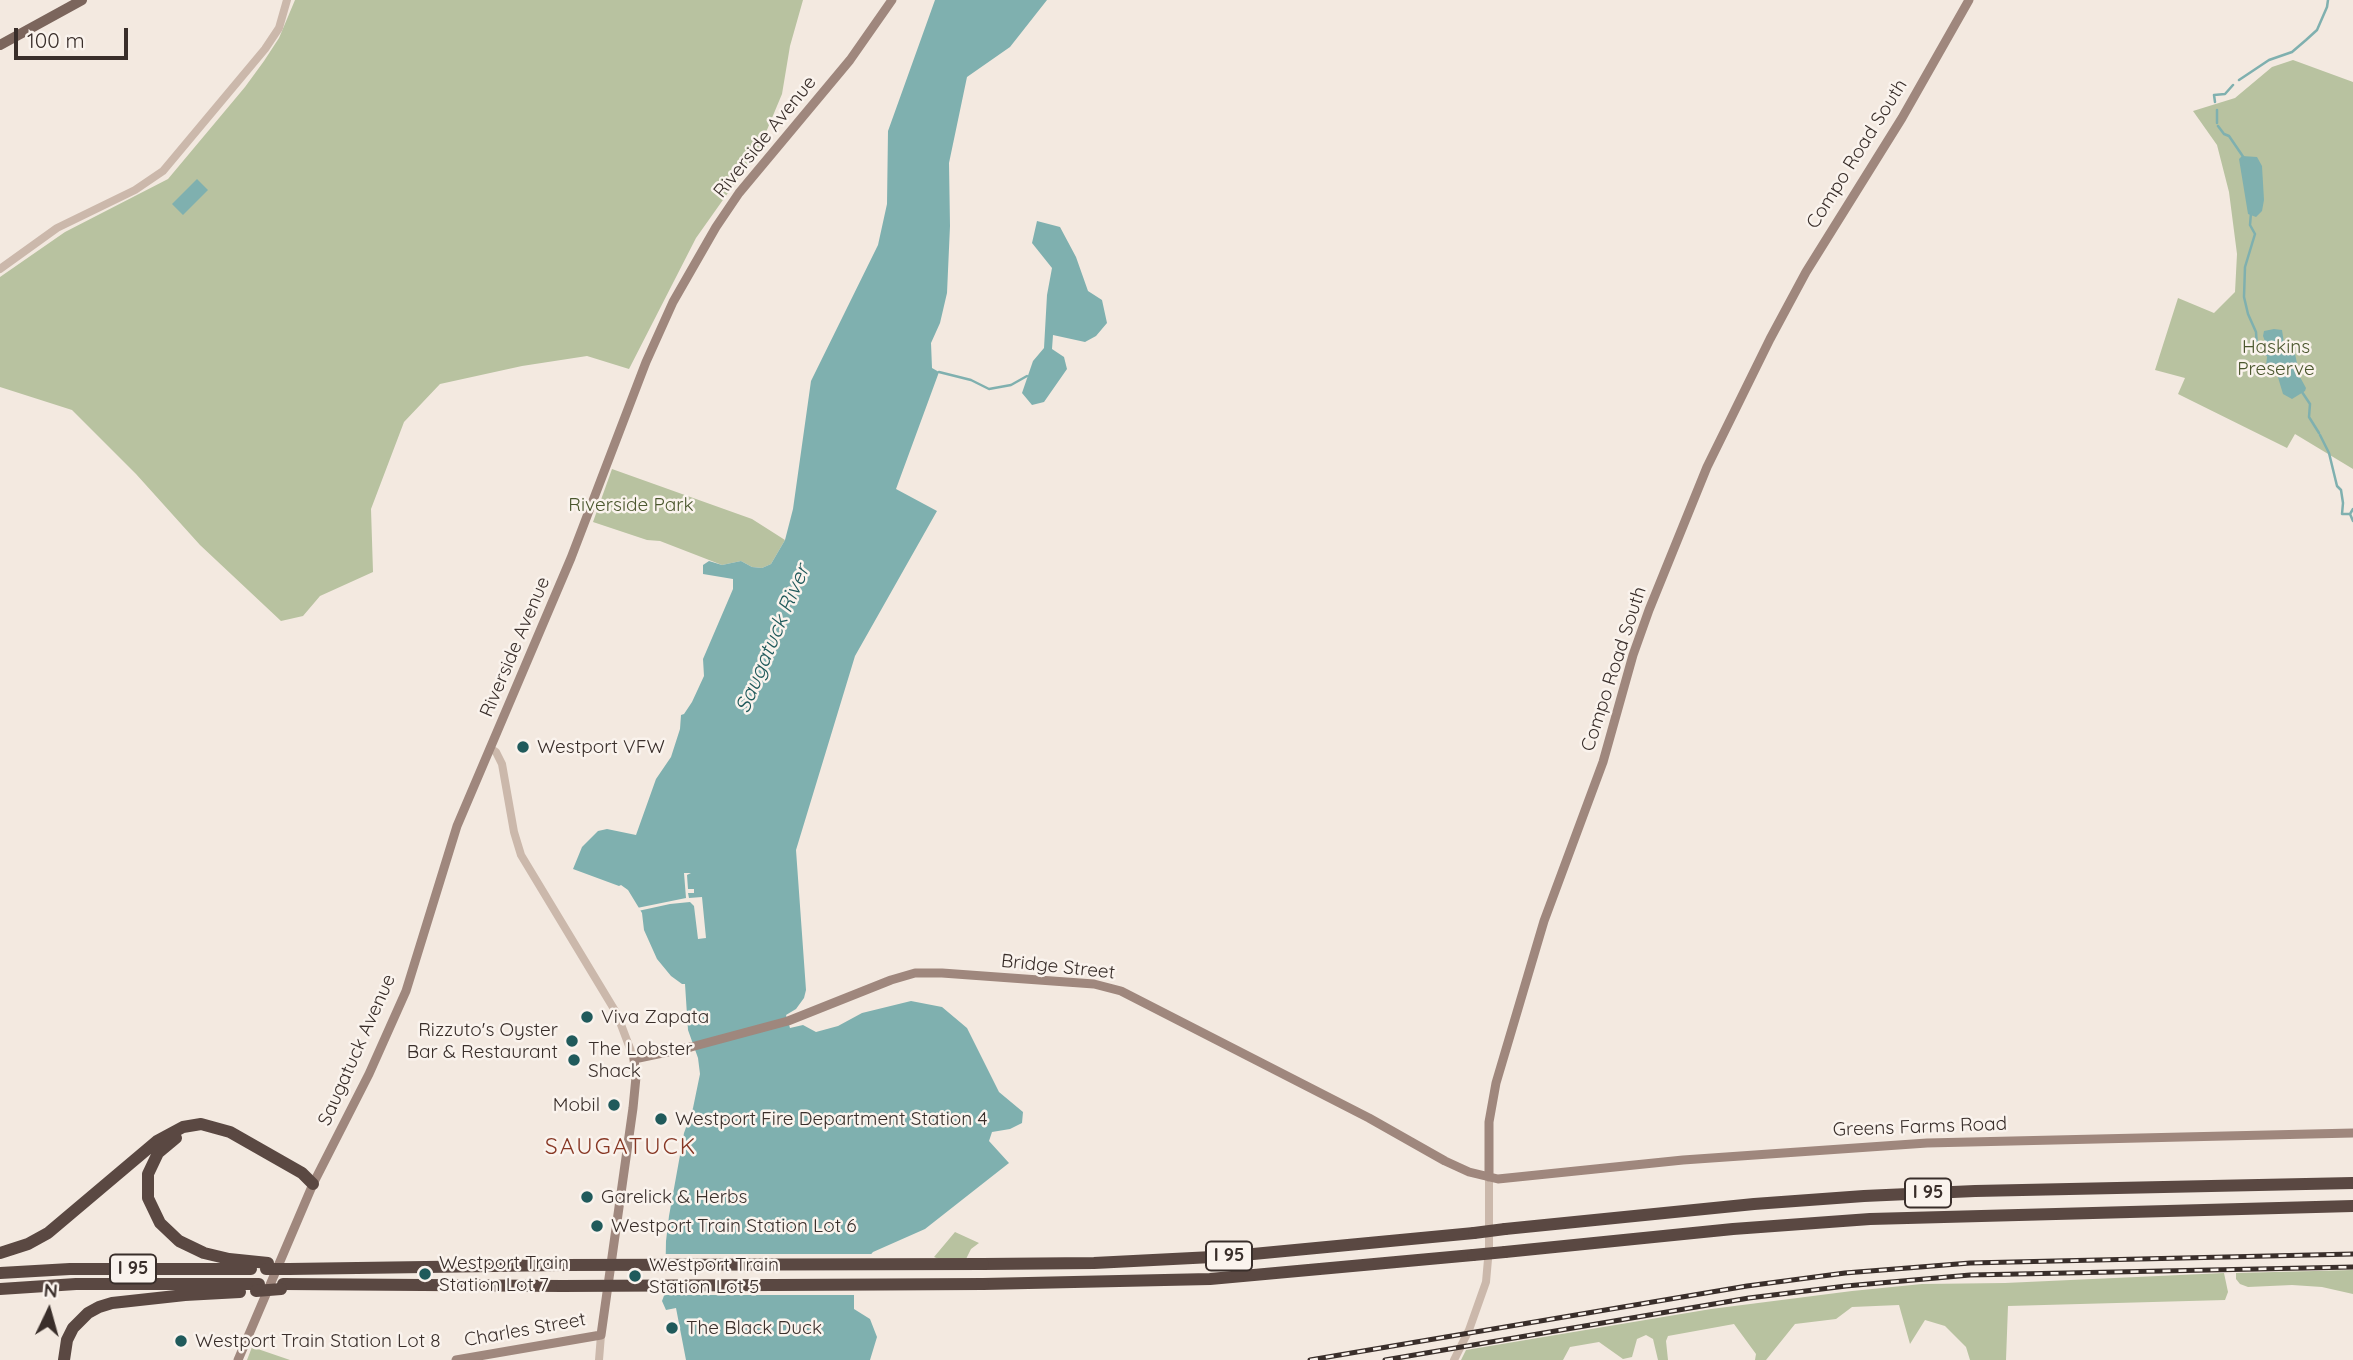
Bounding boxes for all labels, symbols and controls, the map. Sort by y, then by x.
scale bar [18,14,131,58]
text: 100 m [27,27,85,53]
street label: Riverside Avenue [709,71,821,203]
street label: Compo Road South [1802,75,1912,233]
park label: Haskins Preserve [2237,336,2315,380]
park label: Riverside Park [568,494,694,516]
water label: Saugatuck River [730,561,816,717]
street label: Riverside Avenue [475,573,555,721]
street label: Compo Road South [1577,584,1651,754]
place label: Westport VFW [537,736,665,758]
marker: Westport VFW [515,739,531,755]
street label: Bridge Street [1000,950,1116,984]
street label: Saugatuck Avenue [313,971,401,1129]
place label: Viva Zapata [601,1006,709,1028]
marker: Viva Zapata [579,1009,595,1025]
place label: Rizzuto's Oyster Bar & Restaurant [407,1019,558,1063]
marker: Rizzuto's Oyster Bar & Restaurant [564,1033,580,1049]
place label: The Lobster Shack [588,1038,693,1082]
marker: The Lobster Shack [566,1052,582,1068]
place label: Mobil [553,1094,600,1116]
marker: Mobil [606,1097,622,1113]
place label: Westport Fire Department Station 4 [675,1108,988,1130]
marker: Westport Fire Department Station 4 [653,1111,669,1127]
street label: Greens Farms Road [1832,1113,2008,1141]
district label: SAUGATUCK [546,1133,696,1161]
road number: I 95 [1905,1178,1951,1208]
place label: Garelick & Herbs [601,1186,747,1208]
marker: Garelick & Herbs [579,1189,595,1205]
place label: Westport Train Station Lot 6 [611,1215,856,1237]
marker: Westport Train Station Lot 6 [589,1218,605,1234]
road number: I 95 [1206,1241,1252,1270]
place label: Westport Train Station Lot 7 [439,1252,569,1296]
road number: I 95 [110,1254,156,1284]
place label: Westport Train Station Lot 5 [649,1254,779,1298]
marker: Westport Train Station Lot 7 [417,1266,433,1282]
marker: Westport Train Station Lot 5 [627,1268,643,1284]
north arrow [14,1276,84,1346]
text: N [43,1278,59,1303]
street label: Charles Street [462,1308,588,1352]
place label: The Black Duck [686,1317,822,1339]
marker: The Black Duck [664,1320,680,1336]
place label: Westport Train Station Lot 8 [195,1330,441,1352]
marker: Westport Train Station Lot 8 [173,1333,189,1349]

